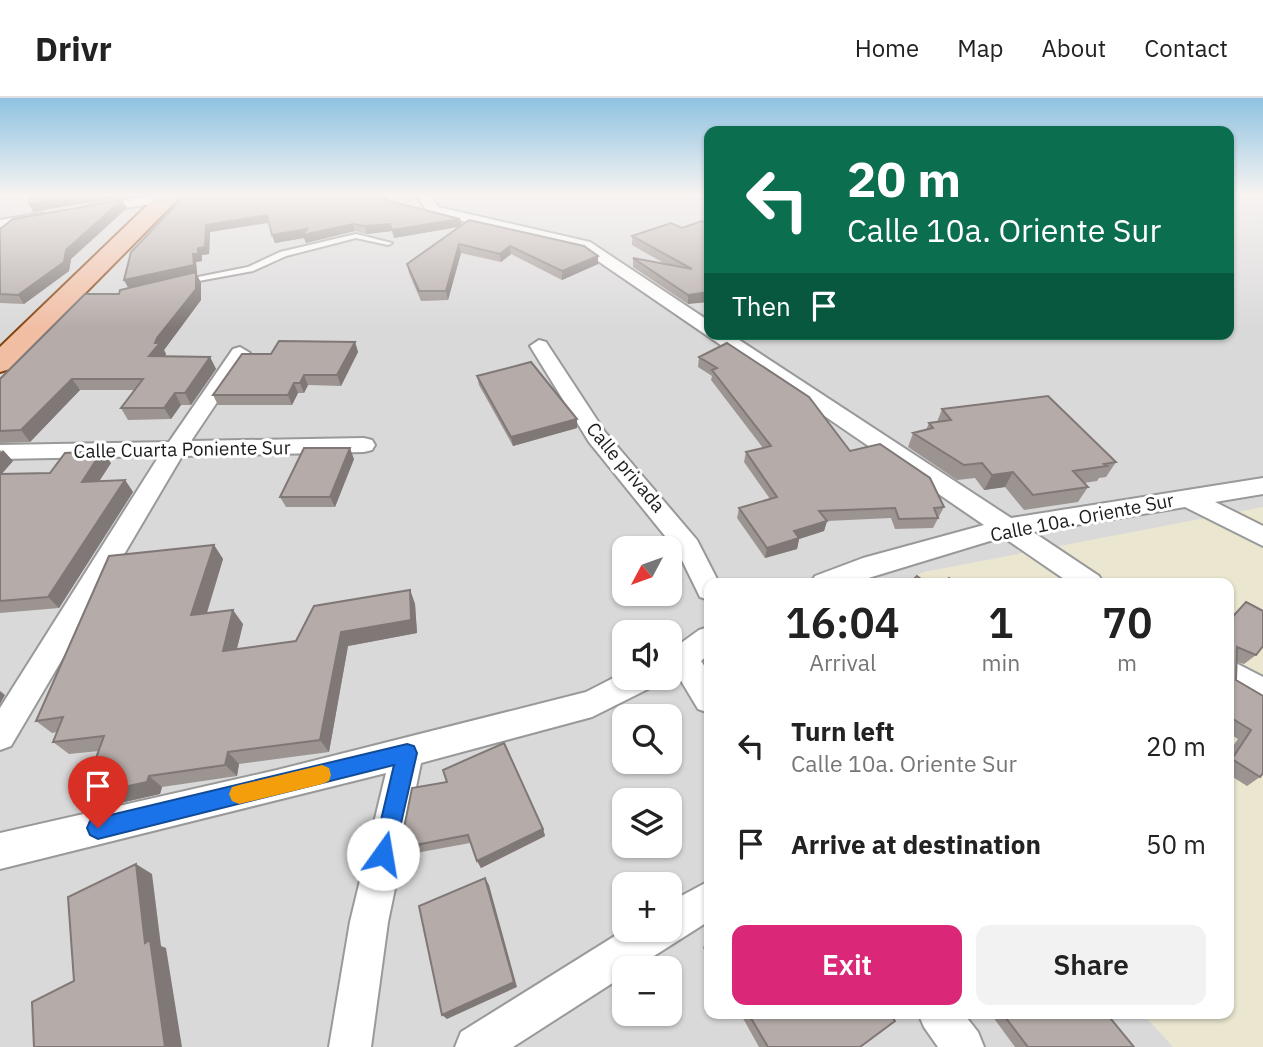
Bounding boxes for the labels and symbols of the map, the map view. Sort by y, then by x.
street label: Calle privada [581,417,671,517]
street label: Calle Cuarta Poniente Sur [73,435,291,463]
street label: Calle 10a. Oriente Sur [988,487,1176,547]
north arrow [612,536,682,606]
pin [68,756,128,828]
position arrow [346,817,420,891]

